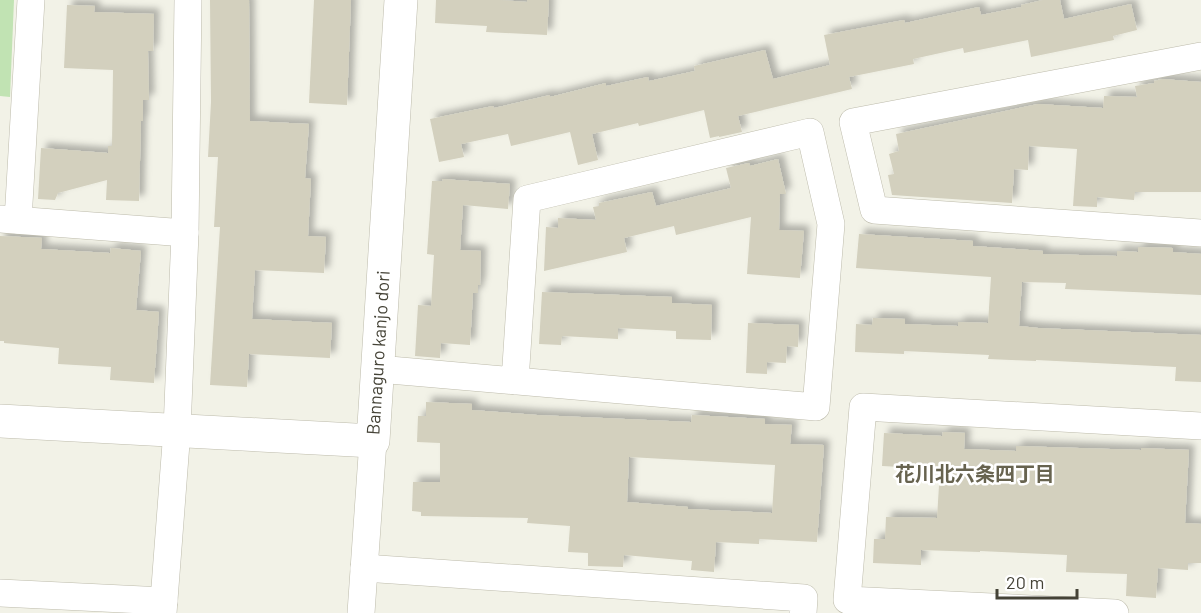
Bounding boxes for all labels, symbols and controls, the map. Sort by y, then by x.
street label: Bannaguro kanjo dori [361,270,394,435]
district label: 花川北六条四丁目 [895,461,1055,485]
scale bar [997,562,1076,600]
text: 20 m [1006,571,1044,593]

